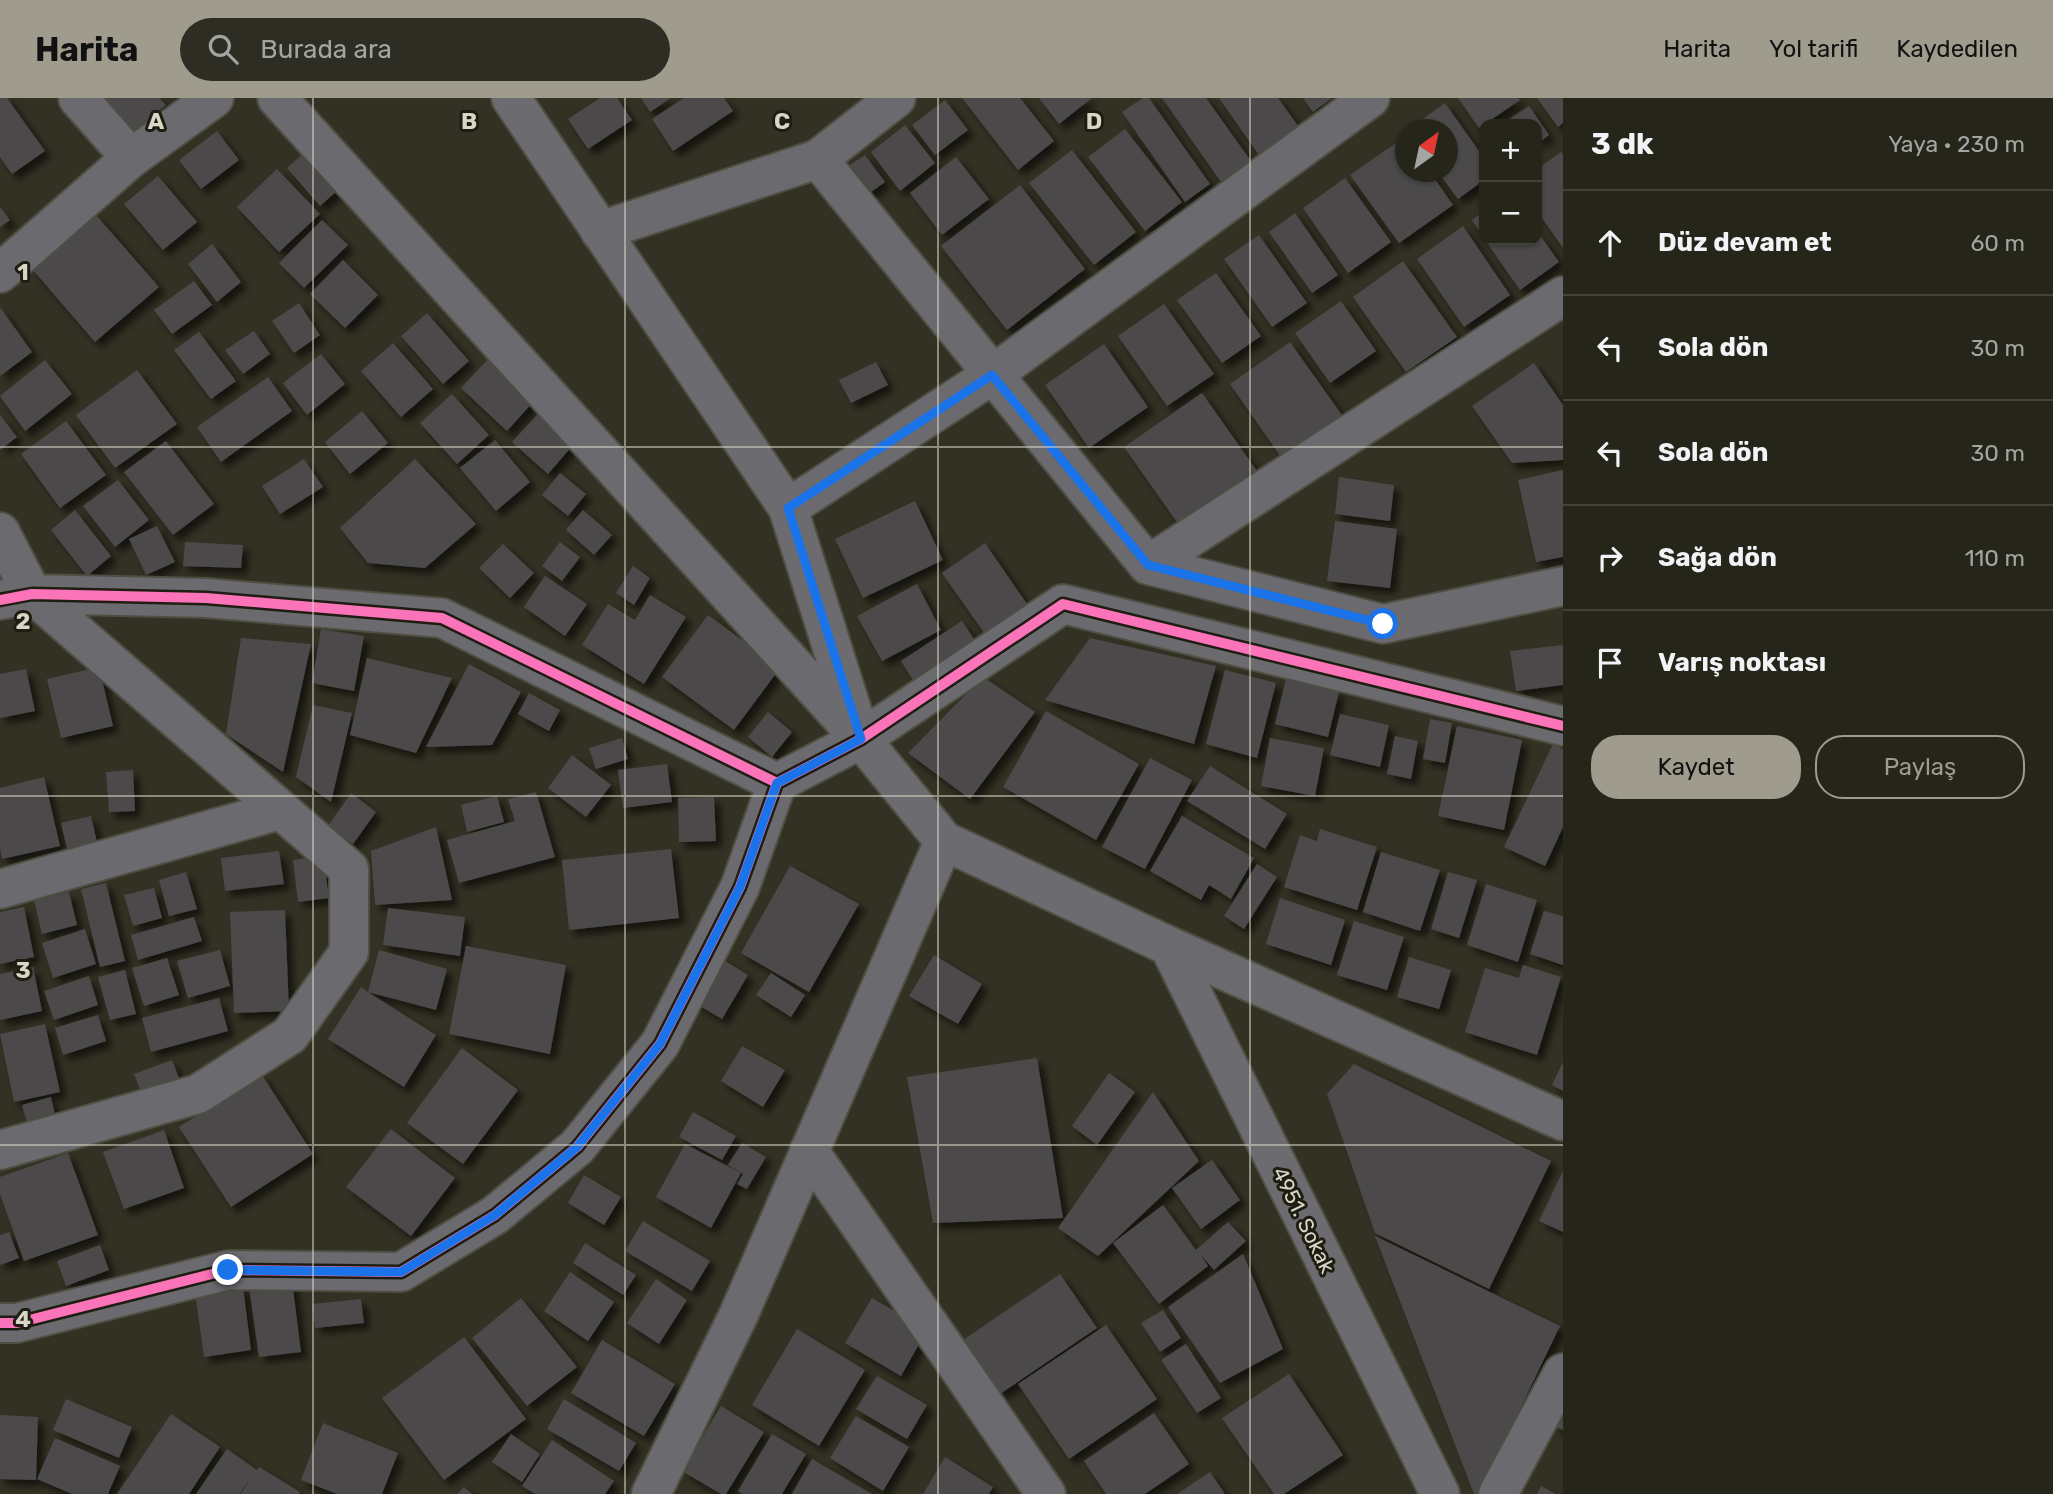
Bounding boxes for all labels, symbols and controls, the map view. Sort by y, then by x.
search box [180,18,670,81]
text: Harita [35,30,138,69]
icon: search [204,30,242,68]
text: Burada ara [260,34,392,65]
text: Harita [1663,35,1731,63]
text: Yol tarifi [1769,35,1858,63]
text: Kaydedilen [1896,35,2018,63]
text: A [148,107,165,135]
text: B [461,107,477,135]
text: C [774,107,790,135]
text: D [1086,107,1102,135]
north arrow [1395,119,1458,182]
map controls [1479,119,1542,245]
button: + [1479,119,1542,182]
text: 3 dk [1591,126,1654,162]
text: Yaya · 230 m [1888,130,2025,158]
button: − [1479,182,1542,245]
icon: ahead [1591,224,1629,262]
text: Düz devam et [1658,227,1832,258]
text: 60 m [1970,229,2025,257]
text: 1 [17,258,29,286]
icon: left [1591,329,1629,367]
text: Sola dön [1658,332,1768,363]
text: 30 m [1970,334,2025,362]
icon: left [1591,434,1629,472]
text: Sola dön [1658,437,1768,468]
text: 30 m [1970,439,2025,467]
icon: right [1591,539,1629,577]
text: Sağa dön [1658,542,1777,573]
text: 110 m [1965,544,2025,572]
text: 2 [16,607,30,635]
route start [1367,608,1398,639]
icon: arrive [1591,644,1629,682]
text: Varış noktası [1658,647,1826,678]
button: Kaydet [1591,735,1801,799]
button: Paylaş [1815,735,2025,799]
text: 3 [15,956,31,984]
street label: 4951. Sokak [1268,1163,1341,1277]
route end [212,1254,243,1285]
text: 4 [15,1305,31,1333]

